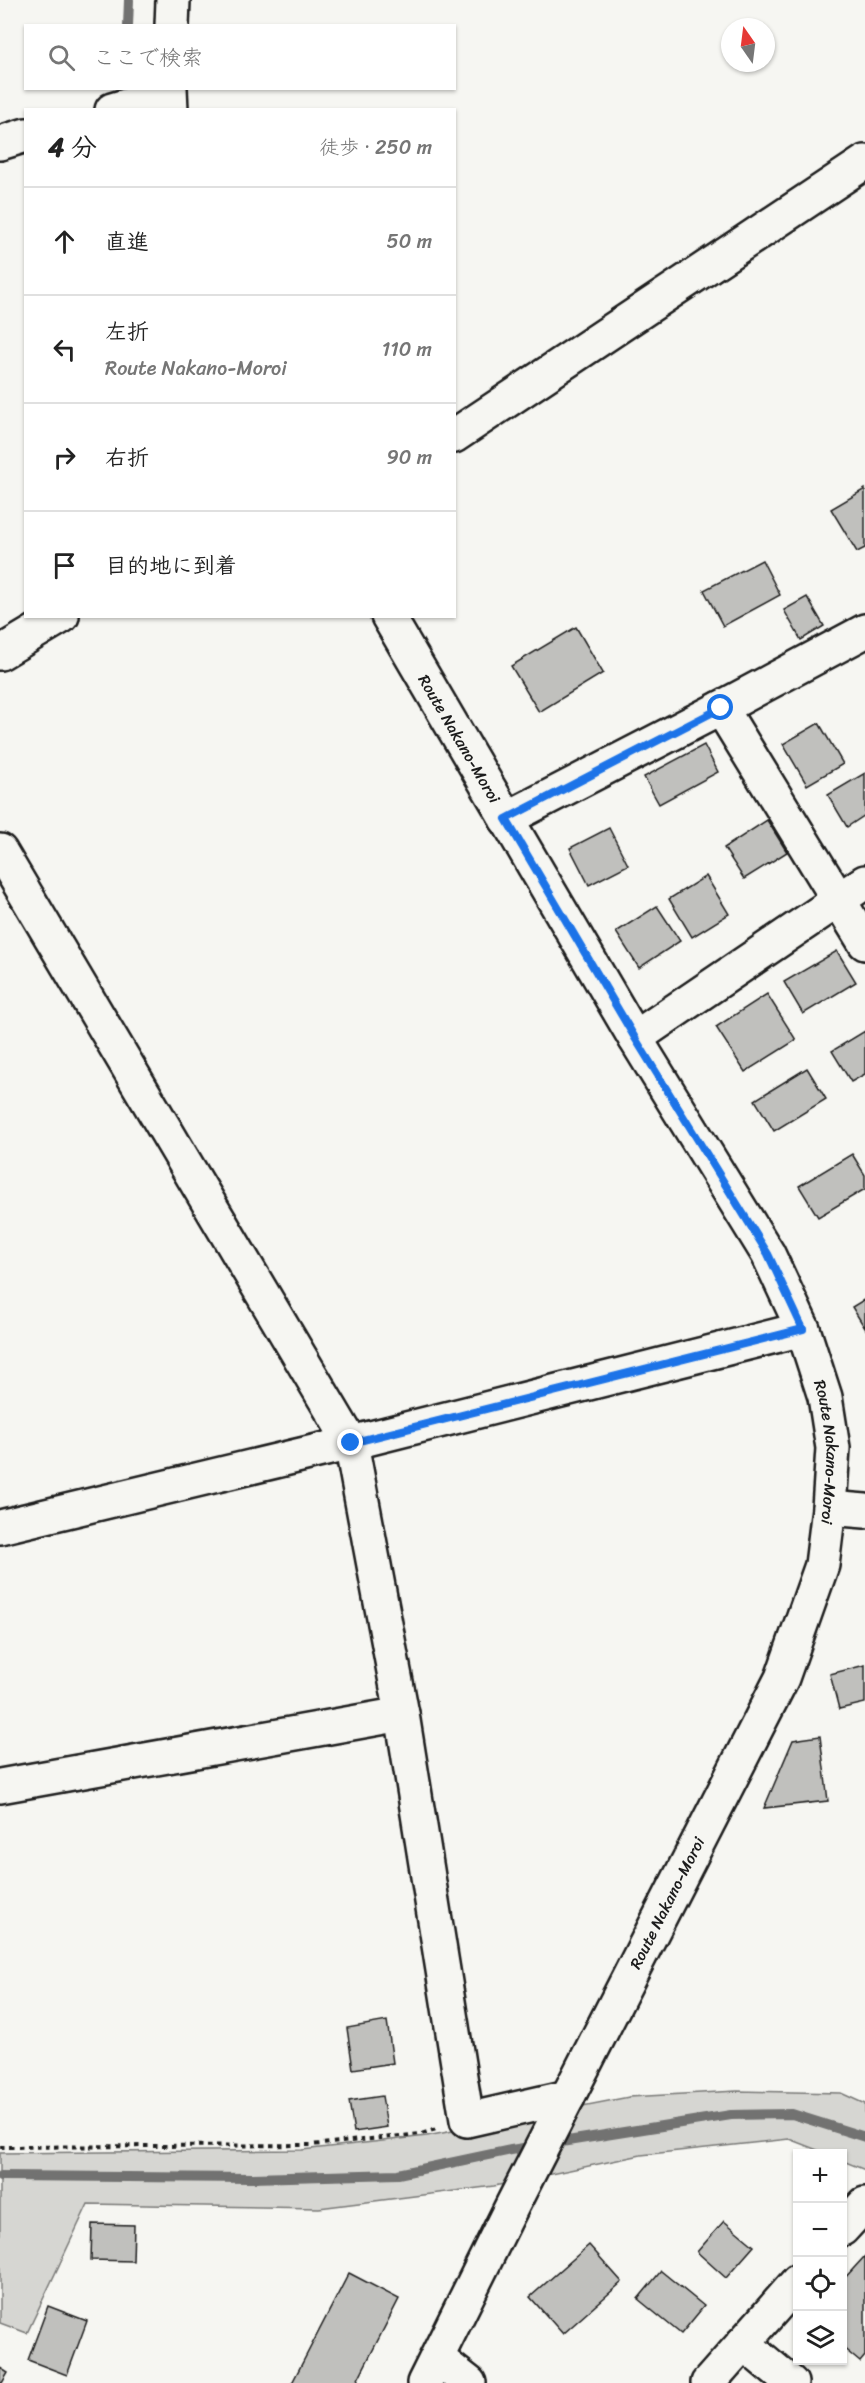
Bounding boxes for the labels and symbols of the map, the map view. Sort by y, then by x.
north arrow [721,18,775,72]
street label: Route Nakano-Moroi [410,668,509,809]
route start [707,694,733,720]
street label: Route Nakano-Moroi [806,1376,848,1526]
route end [337,1429,363,1455]
street label: Route Nakano-Moroi [621,1831,713,1974]

